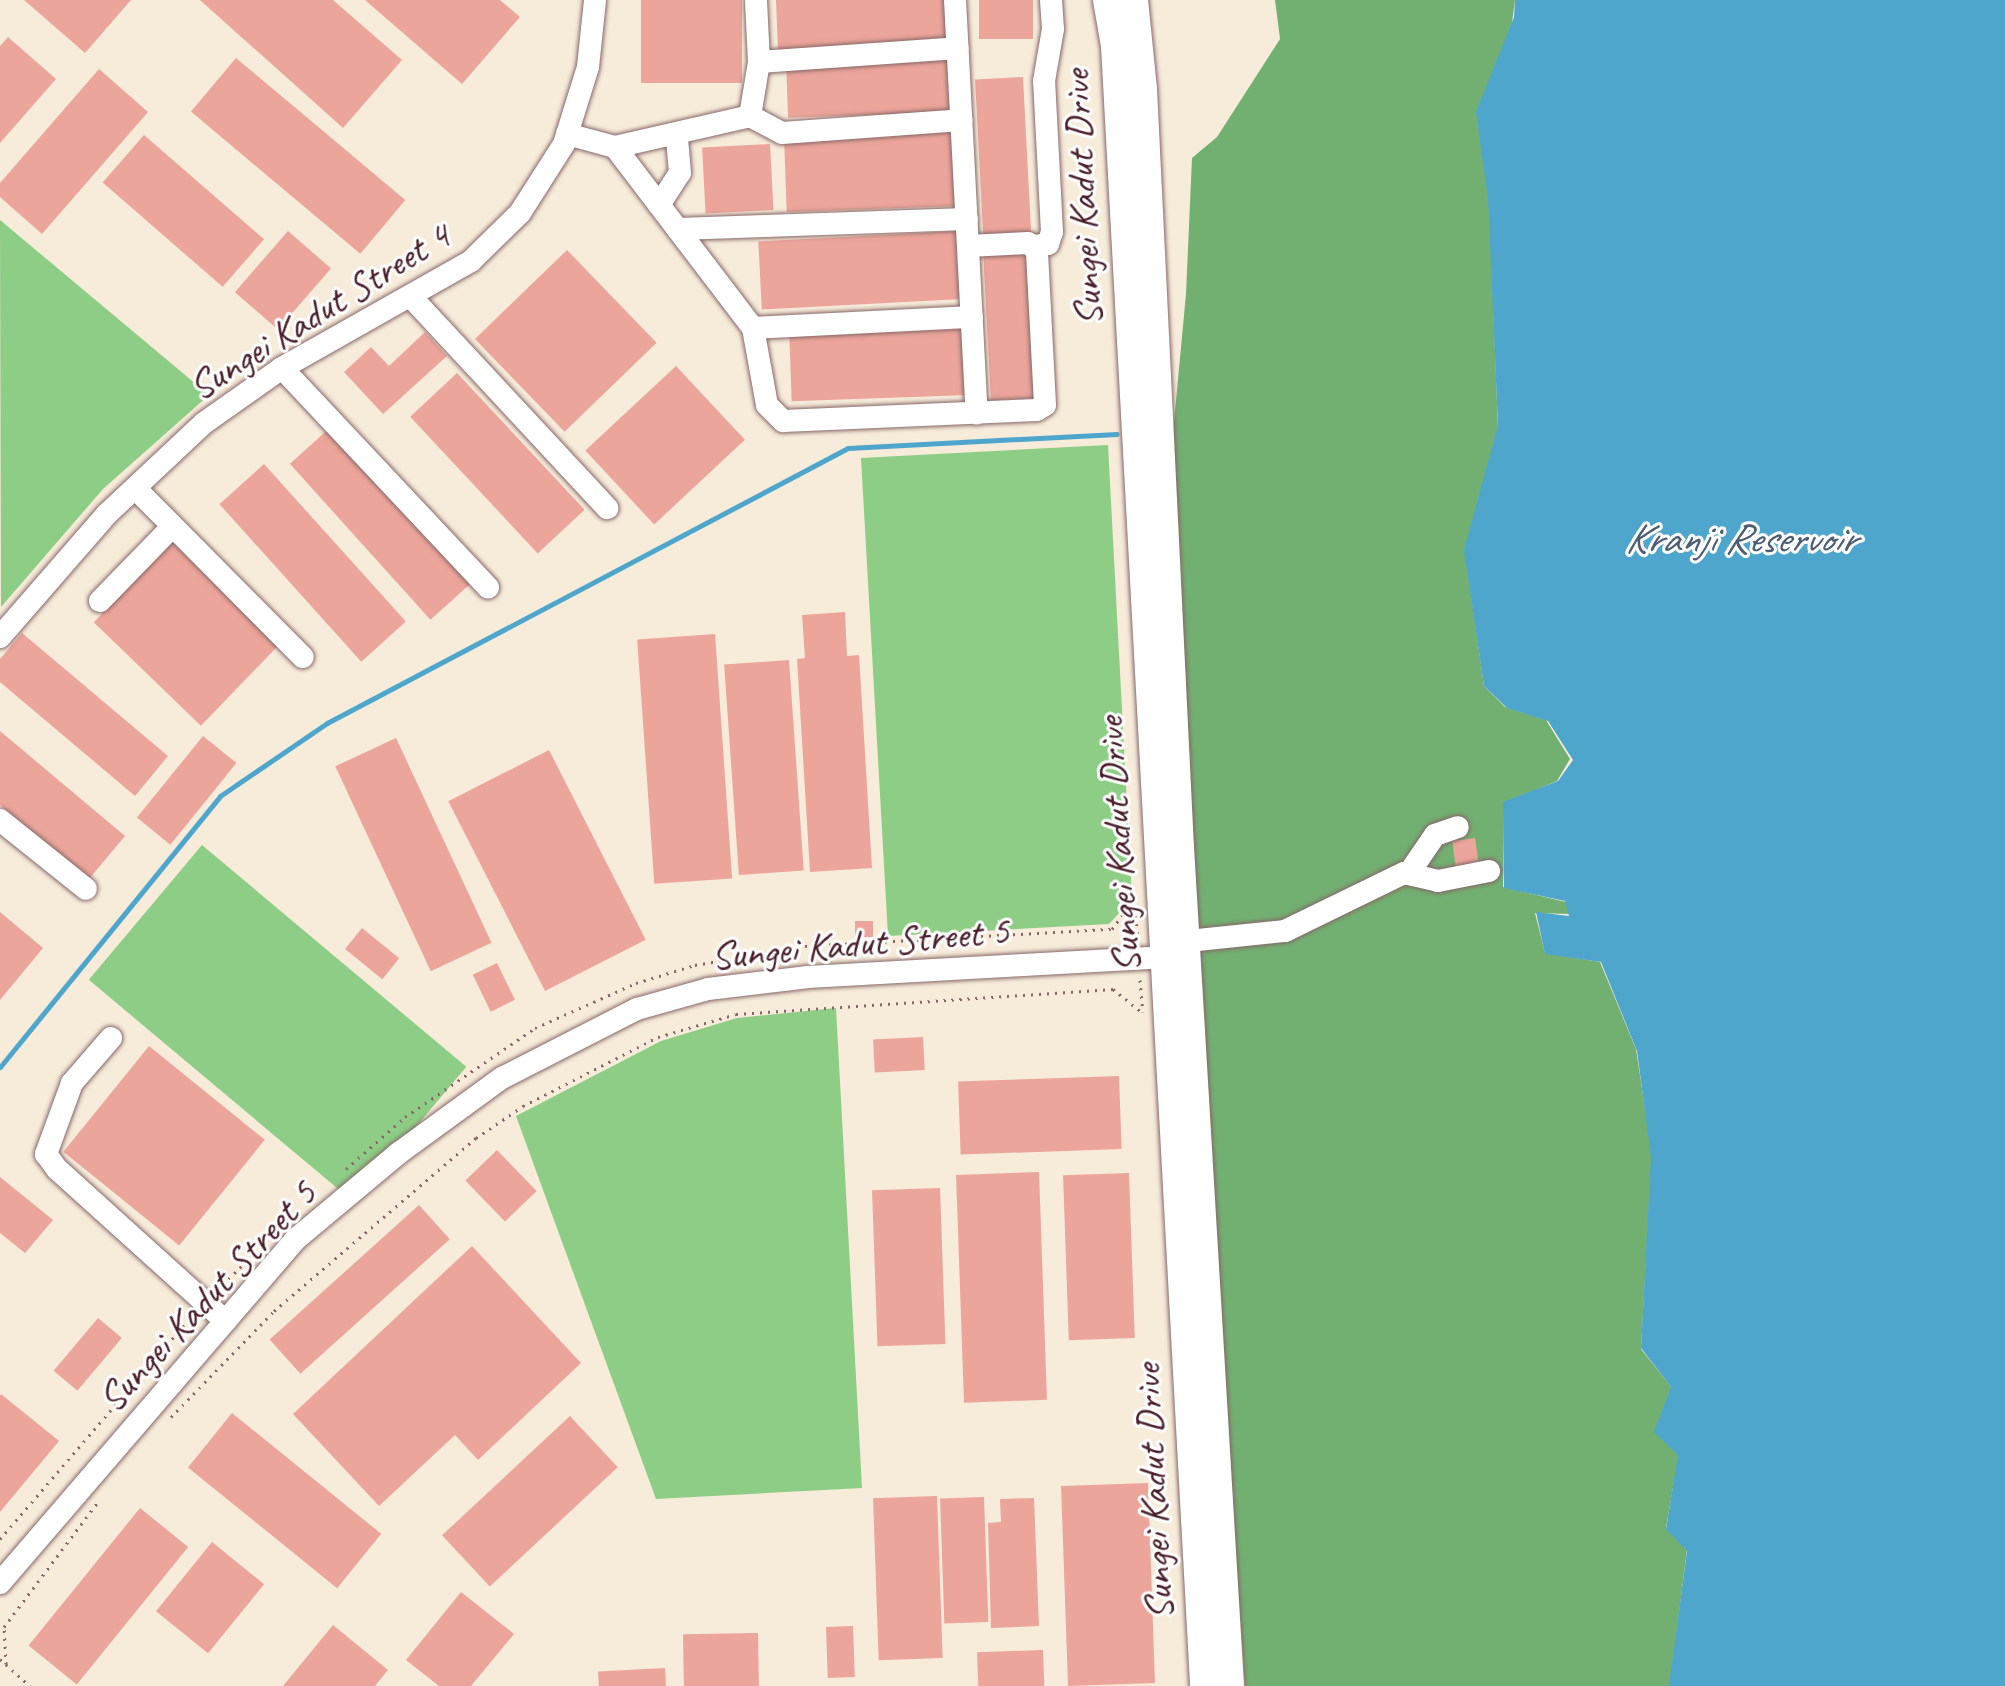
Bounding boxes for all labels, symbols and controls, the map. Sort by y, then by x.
street label: Sungei Kadut Drive [1051,68,1113,328]
street label: Sungei Kadut Street 4 [179,211,459,411]
water label: Kranji Reservoir [1625,514,1855,564]
street label: Sungei Kadut Drive [1085,715,1151,975]
street label: Sungei Kadut Street 5 [709,906,1011,980]
street label: Sungei Kadut Street 5 [87,1170,327,1422]
street label: Sungei Kadut Drive [1122,1362,1184,1622]

